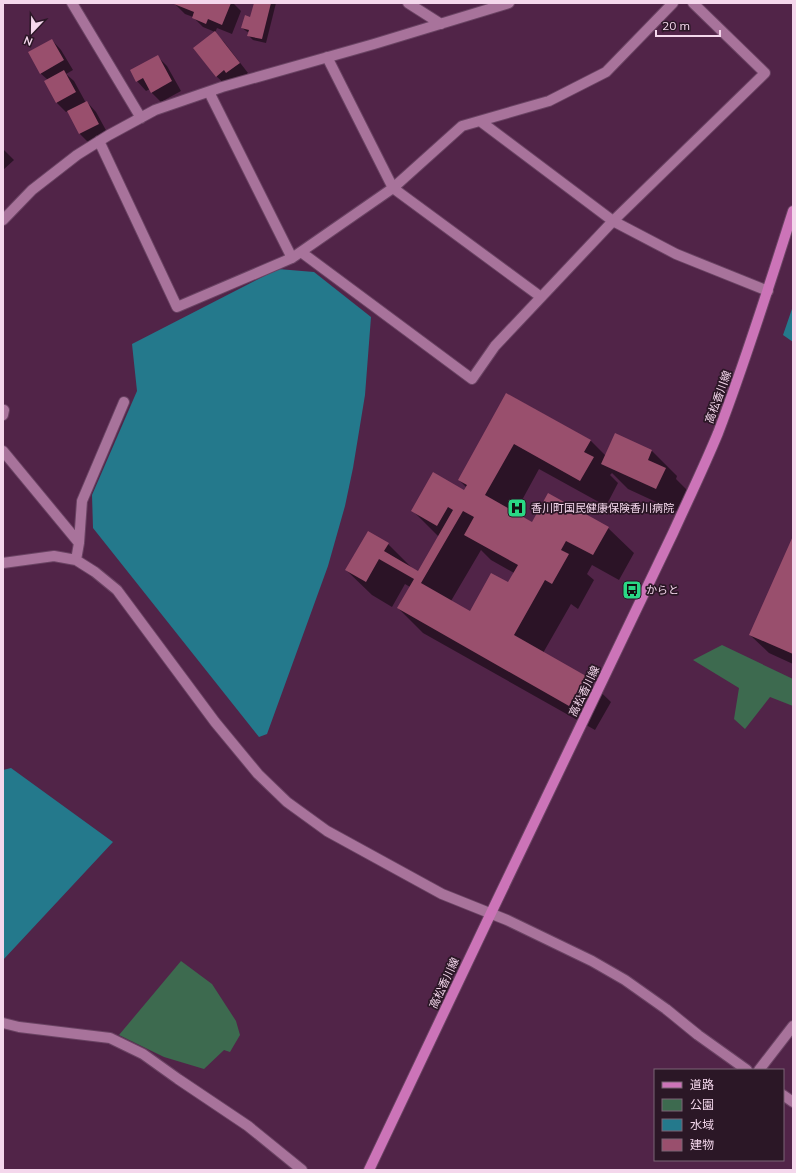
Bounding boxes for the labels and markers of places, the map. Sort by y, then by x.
hospital icon: 香川町国民健康保険香川病院 [506,497,528,519]
place label: 香川町国民健康保険香川病院 [531,501,674,515]
bus stop icon: からと [621,579,643,601]
place label: からと [646,583,679,597]

